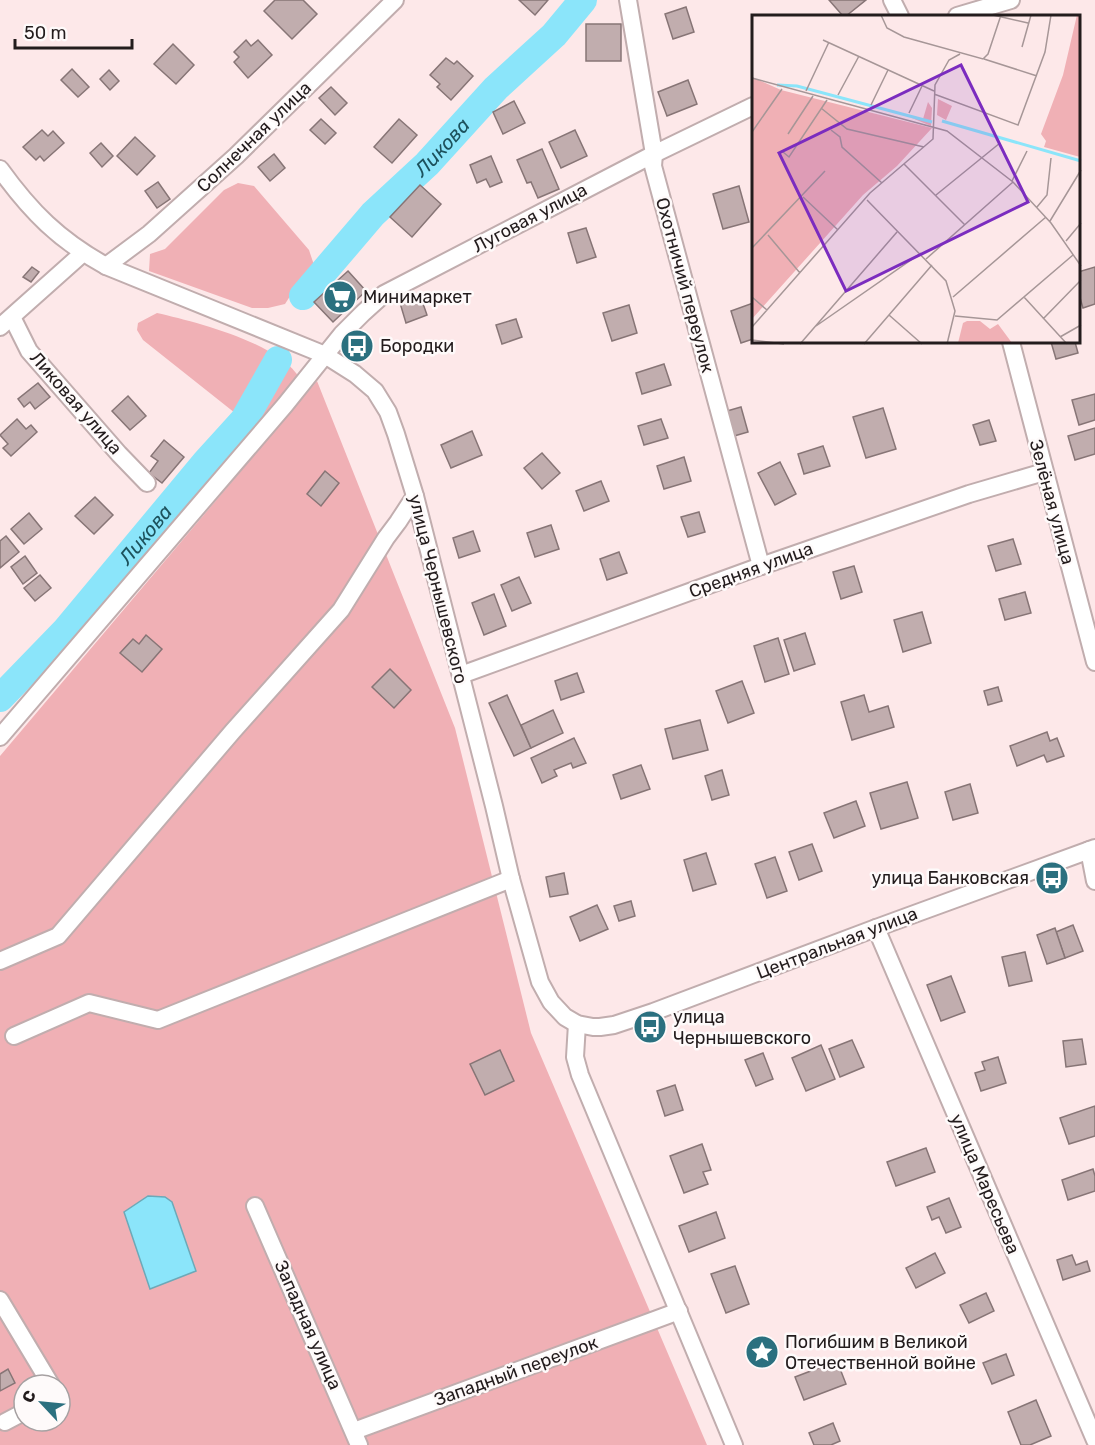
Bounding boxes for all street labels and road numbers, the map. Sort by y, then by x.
street label: Солнечная улица [192,77,316,197]
street label: Луговая улица [469,179,591,257]
street label: Охотничий переулок [651,195,719,375]
street label: Ликовая улица [25,347,127,459]
street label: Зелёная улица [1025,437,1079,567]
street label: улица Чернышевского [404,492,472,686]
street label: Средняя улица [686,537,816,603]
street label: Центральная улица [754,902,920,984]
street label: улица Маресьева [946,1111,1024,1257]
street label: Западная улица [270,1257,346,1393]
street label: Западный переулок [431,1331,601,1411]

